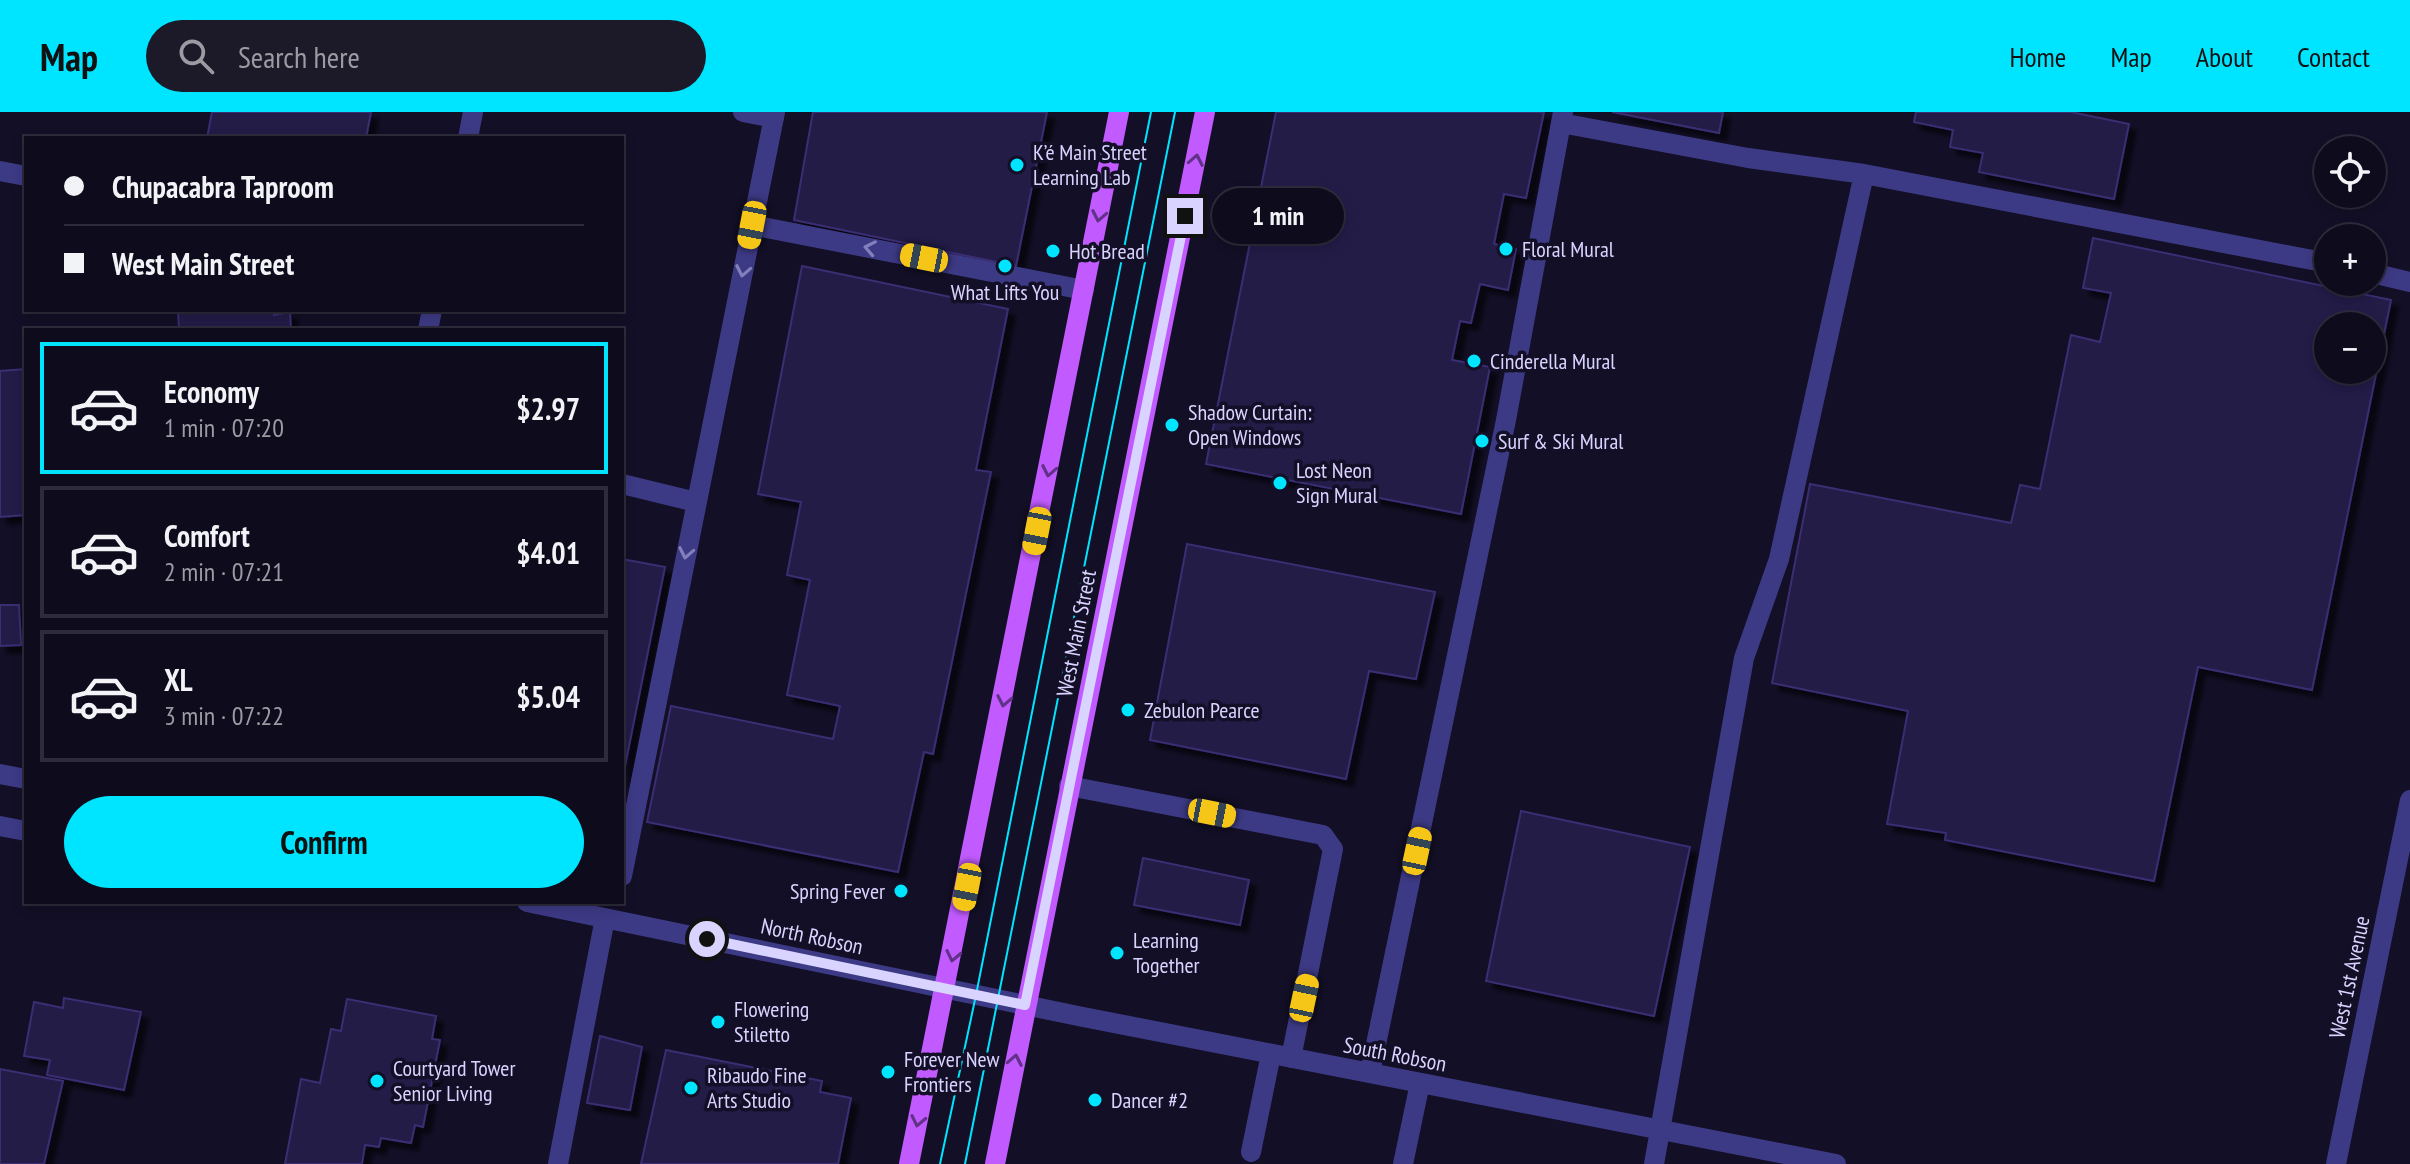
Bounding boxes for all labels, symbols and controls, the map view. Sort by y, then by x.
search box [146,20,706,92]
text: Map [40,32,98,81]
icon: search [174,34,218,78]
text: Search here [238,37,360,76]
text: Home [2010,38,2066,75]
text: Map [2110,38,2152,75]
text: About [2196,38,2253,75]
text: Contact [2297,38,2370,75]
map controls [2314,136,2386,384]
button: locate [2314,136,2386,208]
place label: K’é Main Street Learning Lab [1033,138,1147,191]
one-way arrow [1187,154,1204,168]
marker: K’é Main Street Learning Lab [1008,156,1026,174]
text: Chupacabra Taproom [112,167,334,206]
callout: 1 min [1213,188,1345,244]
route end [1167,198,1203,234]
car [736,199,768,251]
text: 1 min [1252,199,1304,232]
one-way arrow [1091,209,1108,222]
button: + [2314,224,2386,296]
place label: Floral Mural [1522,235,1615,263]
place label: Hot Bread [1069,237,1145,265]
one-way arrow [864,240,878,257]
marker: Floral Mural [1497,240,1515,258]
car [898,242,950,274]
marker: Hot Bread [1044,242,1062,260]
text: West Main Street [112,244,294,283]
marker: What Lifts You [996,257,1014,275]
one-way arrow [735,264,752,277]
place label: What Lifts You [951,278,1059,306]
button: − [2314,312,2386,384]
place label: Cinderella Mural [1490,347,1616,375]
marker: Cinderella Mural [1465,352,1483,370]
icon: car [68,372,140,444]
text: Economy [164,372,259,411]
text: $2.97 [516,389,580,428]
place label: Shadow Curtain: Open Windows [1188,398,1312,451]
text: 1 min · 07:20 [164,411,284,444]
marker: Shadow Curtain: Open Windows [1163,416,1181,434]
place label: Surf & Ski Mural [1498,427,1624,455]
marker: Surf & Ski Mural [1473,432,1491,450]
place label: Lost Neon Sign Mural [1296,456,1378,509]
one-way arrow [1041,464,1058,477]
marker: Lost Neon Sign Mural [1271,474,1289,492]
car [1021,505,1053,557]
icon: car [68,516,140,588]
text: Comfort [164,516,250,555]
text: $4.01 [516,533,580,572]
one-way arrow [678,546,695,559]
text: 2 min · 07:21 [164,555,284,588]
street label: West Main Street [1050,567,1102,699]
icon: car [68,660,140,732]
text: XL [164,660,193,699]
text: $5.04 [516,677,580,716]
one-way arrow [996,694,1013,707]
place label: Zebulon Pearce [1144,696,1260,724]
text: 3 min · 07:22 [164,699,284,732]
marker: Zebulon Pearce [1119,701,1137,719]
button: Confirm [64,796,584,888]
car [1186,797,1238,829]
car [1400,825,1434,877]
car [951,861,983,913]
place label: Spring Fever [790,877,885,905]
marker: Spring Fever [892,882,910,900]
street label: North Robson [758,912,866,960]
street label: West 1st Avenue [2322,913,2376,1041]
route start [689,921,725,957]
place label: Learning Together [1133,926,1200,979]
marker: Learning Together [1108,944,1126,962]
one-way arrow [945,948,962,962]
car [1287,972,1321,1024]
place label: Flowering Stiletto [734,995,809,1048]
marker: Flowering Stiletto [709,1013,727,1031]
street label: South Robson [1341,1030,1449,1078]
place label: Forever New Frontiers [904,1045,999,1098]
one-way arrow [1005,1053,1022,1067]
place label: Courtyard Tower Senior Living [393,1054,515,1107]
place label: Ribaudo Fine Arts Studio [707,1061,807,1114]
marker: Forever New Frontiers [879,1063,897,1081]
marker: Courtyard Tower Senior Living [368,1072,386,1090]
marker: Ribaudo Fine Arts Studio [682,1079,700,1097]
place label: Dancer #2 [1111,1086,1188,1114]
marker: Dancer #2 [1086,1091,1104,1109]
one-way arrow [910,1113,927,1127]

